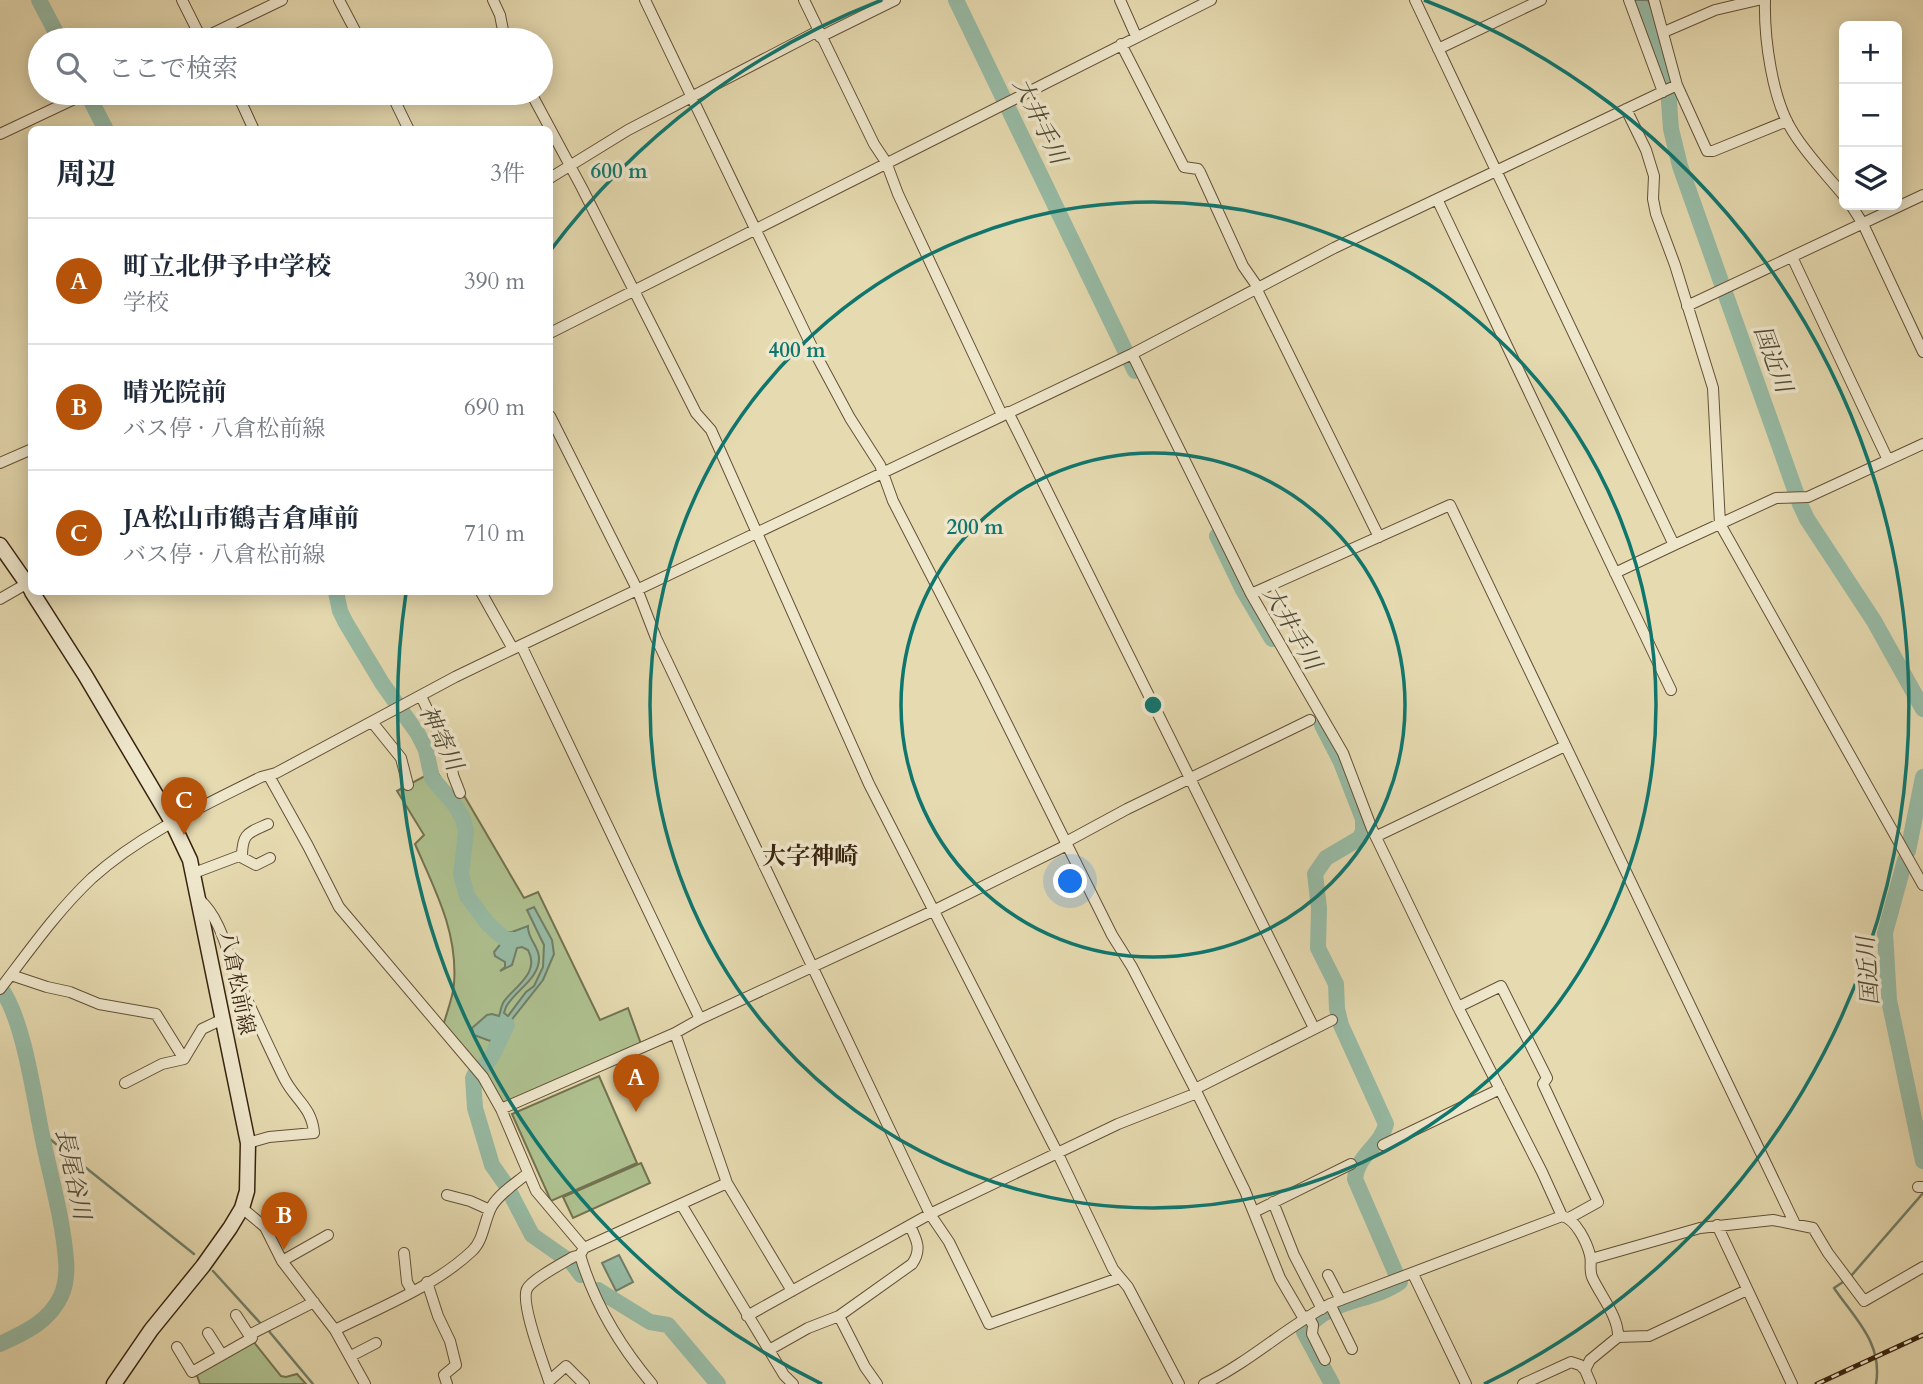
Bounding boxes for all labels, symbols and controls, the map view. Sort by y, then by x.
map controls [1839,21,1902,210]
button: + [1839,21,1902,84]
search box [28,28,553,105]
icon: search [52,48,90,86]
text: ここで検索 [108,51,238,86]
water label: 大井手川 [1006,73,1075,172]
button: − [1839,84,1902,147]
button: layers [1839,147,1902,210]
text: 周辺 [56,154,116,195]
text: 600 m [590,157,648,186]
text: 3件 [490,158,525,189]
text: 町立北伊予中学校 [123,249,331,284]
text: A [70,266,88,297]
text: 390 m [464,266,525,297]
text: 学校 [123,287,169,318]
water label: 国近川 [1747,321,1800,400]
text: 400 m [768,336,826,365]
text: 晴光院前 [123,375,227,410]
text: B [71,392,87,423]
text: 690 m [464,392,525,423]
text: バス停 · 八倉松前線 [123,413,325,444]
text: JA松山市鶴吉倉庫前 [123,501,360,536]
text: 200 m [946,513,1004,542]
text: C [70,518,88,549]
text: 710 m [464,518,525,549]
text: バス停 · 八倉松前線 [123,539,325,570]
water label: 大井手川 [1256,580,1330,678]
centre of rings [1141,693,1165,717]
water label: 神寄川 [412,700,471,778]
pin: C [161,777,207,835]
district label: 大字神崎 [762,840,858,873]
your location [1053,864,1087,898]
street label: 八倉松前線 [213,929,261,1037]
water label: 国近川 [1850,933,1886,1006]
pin: A [613,1054,659,1112]
water label: 長尾谷川 [48,1126,98,1225]
pin: B [261,1192,307,1250]

